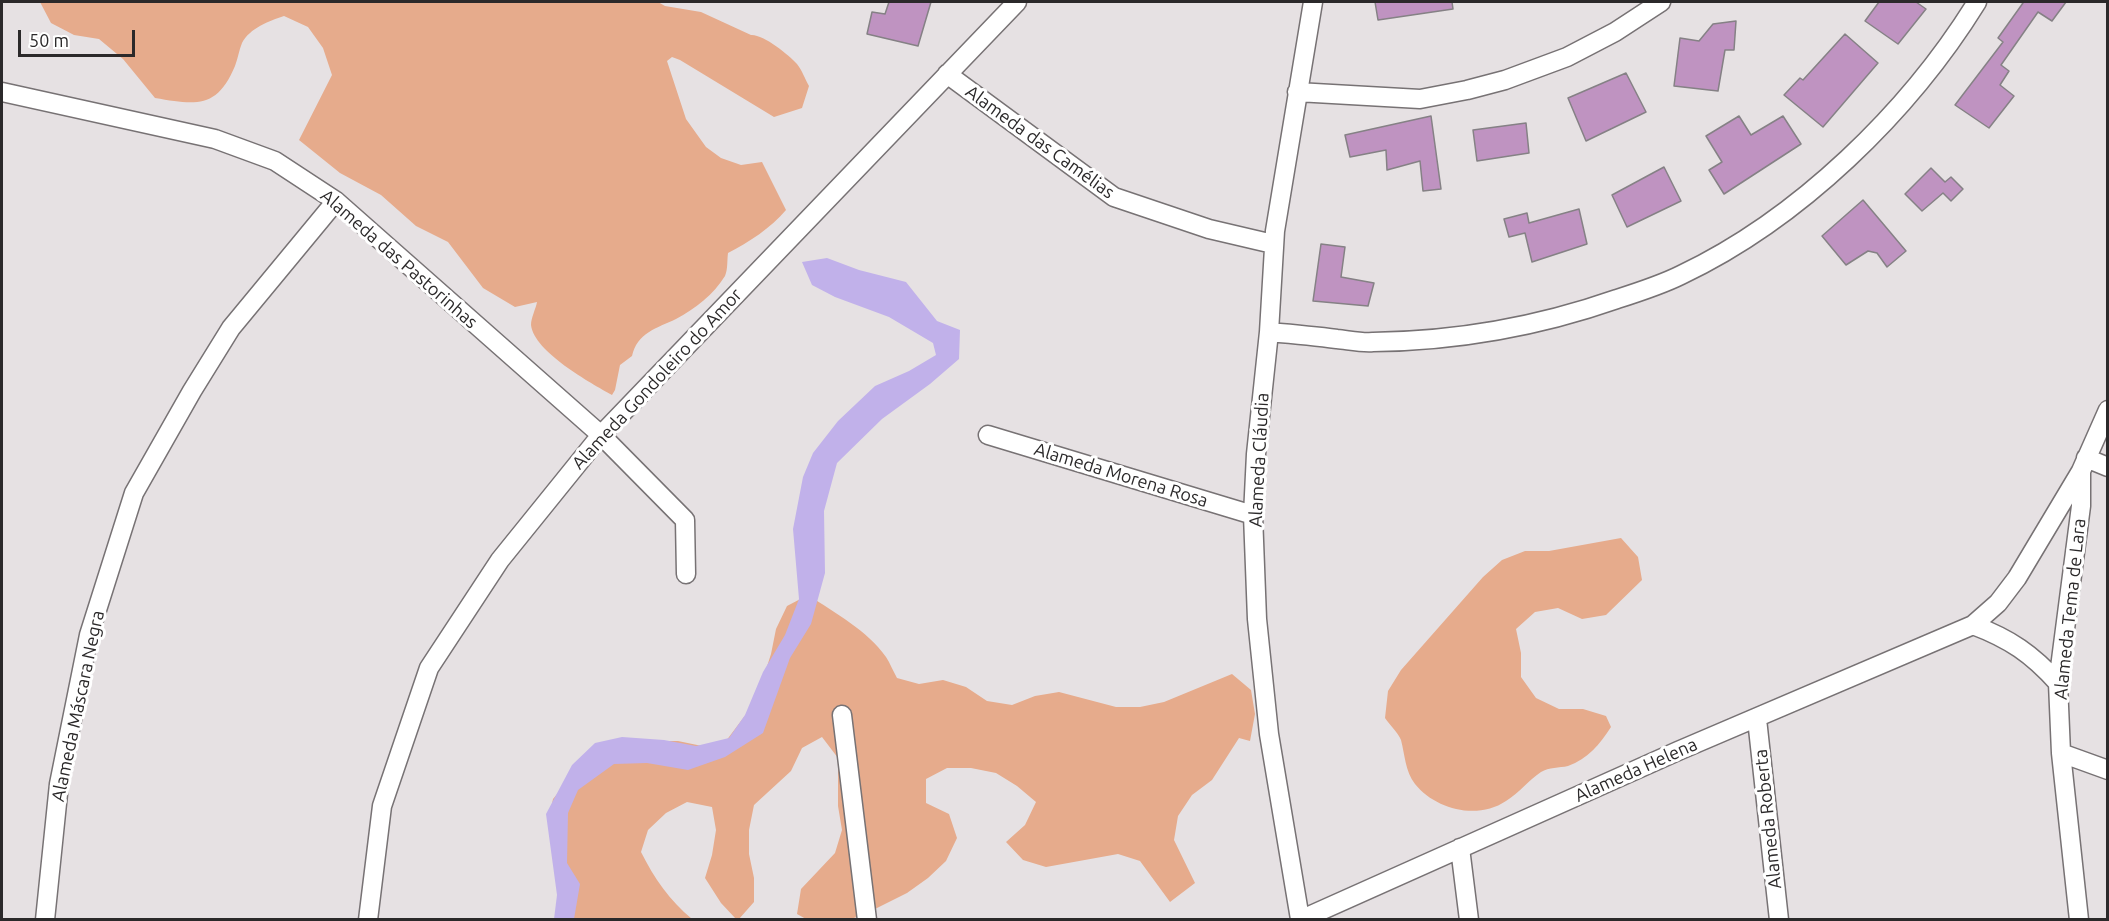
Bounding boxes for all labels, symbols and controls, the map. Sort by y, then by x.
scale bar [21,18,138,56]
text: 50 m [29,30,69,50]
street label: Alameda das Camélias [961,81,1119,203]
street label: Alameda das Pastorinhas [316,185,482,333]
street label: Alameda Gondoleiro do Amor [568,284,746,474]
street label: Alameda Cláudia [1245,392,1273,528]
street label: Alameda Morena Rosa [1032,438,1210,512]
street label: Alameda Tema de Lara [2050,517,2090,701]
street label: Alameda Máscara Negra [47,609,109,803]
street label: Alameda Helena [1571,733,1701,807]
street label: Alameda Roberta [1750,748,1786,890]

